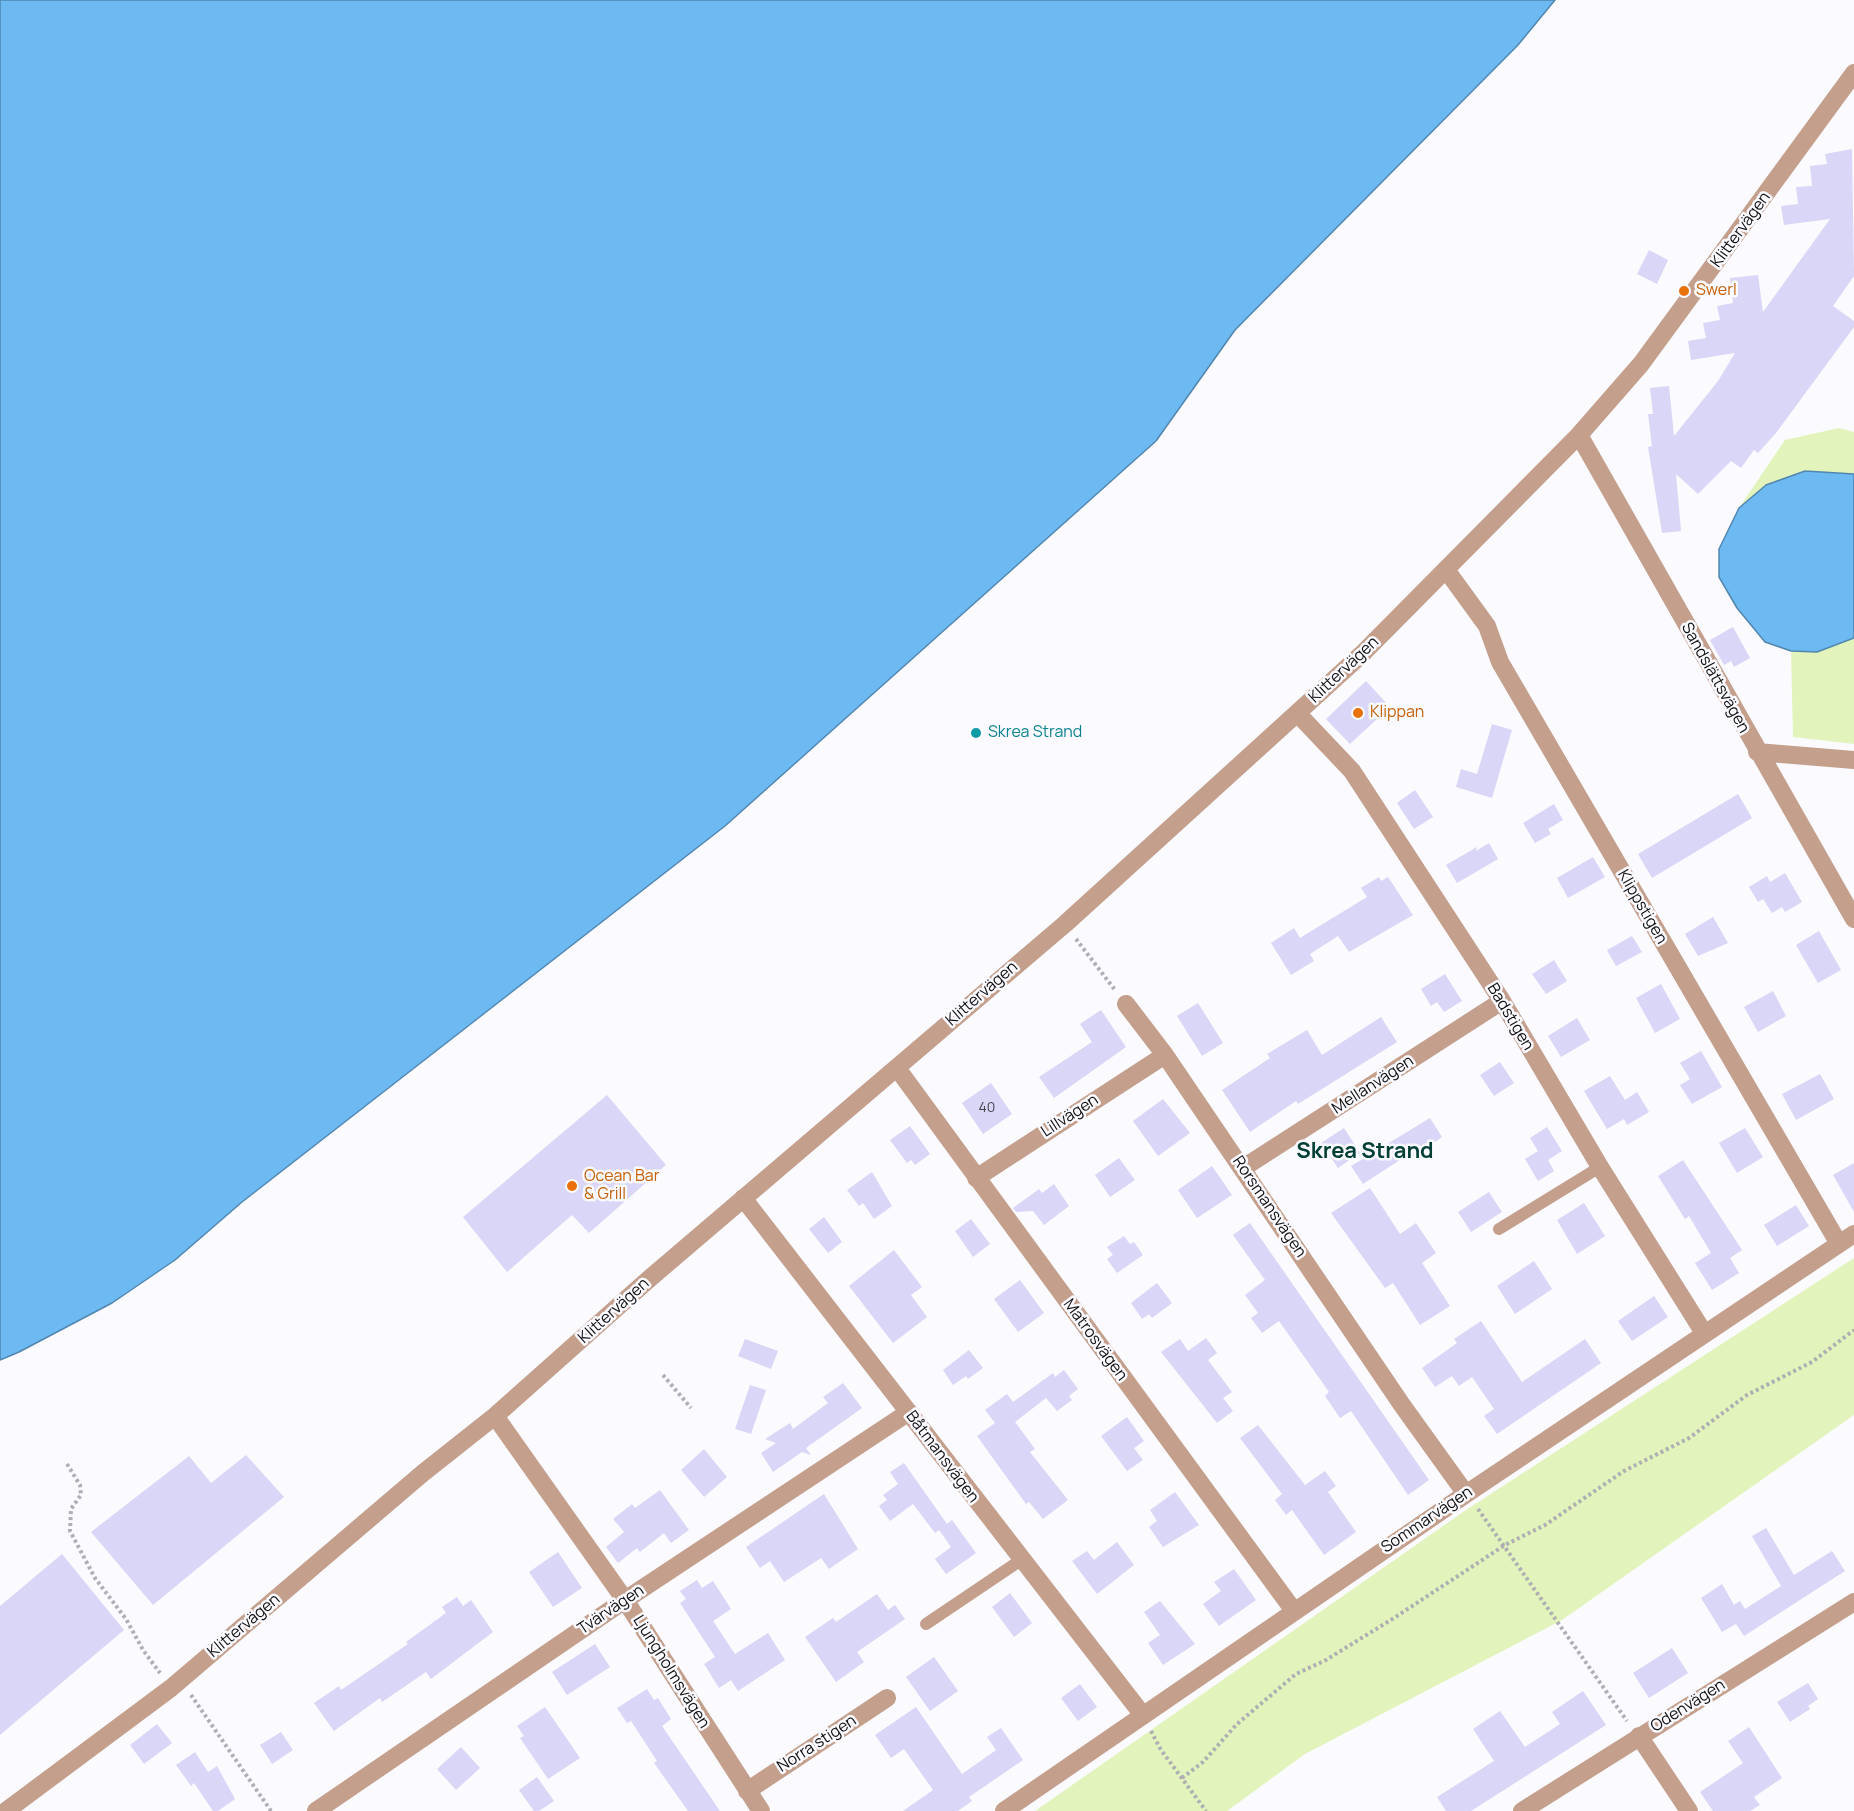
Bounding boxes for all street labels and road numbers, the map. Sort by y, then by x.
street label: Klittervägen [1707,189,1775,271]
street label: Sandslättsvägen [1677,619,1753,737]
street label: Klittervägen [1305,633,1383,707]
street label: Klippstigen [1613,866,1671,948]
street label: Klittervägen [942,958,1022,1030]
street label: Badstigen [1483,980,1537,1054]
street label: Mellanvägen [1329,1052,1417,1118]
street label: Lillvägen [1038,1091,1102,1141]
street label: Rorsmansvägen [1228,1153,1310,1261]
street label: Klittervägen [575,1274,653,1348]
street label: Matrosvägen [1059,1295,1131,1385]
street label: Båtmansvägen [901,1407,983,1507]
street label: Sommarvägen [1378,1482,1476,1558]
street label: Tvärvägen [574,1581,648,1639]
street label: Klittervägen [204,1590,284,1662]
street label: Ljungholmsvägen [629,1612,713,1732]
street label: Odenvägen [1647,1676,1729,1736]
street label: Norra stigen [774,1711,860,1777]

